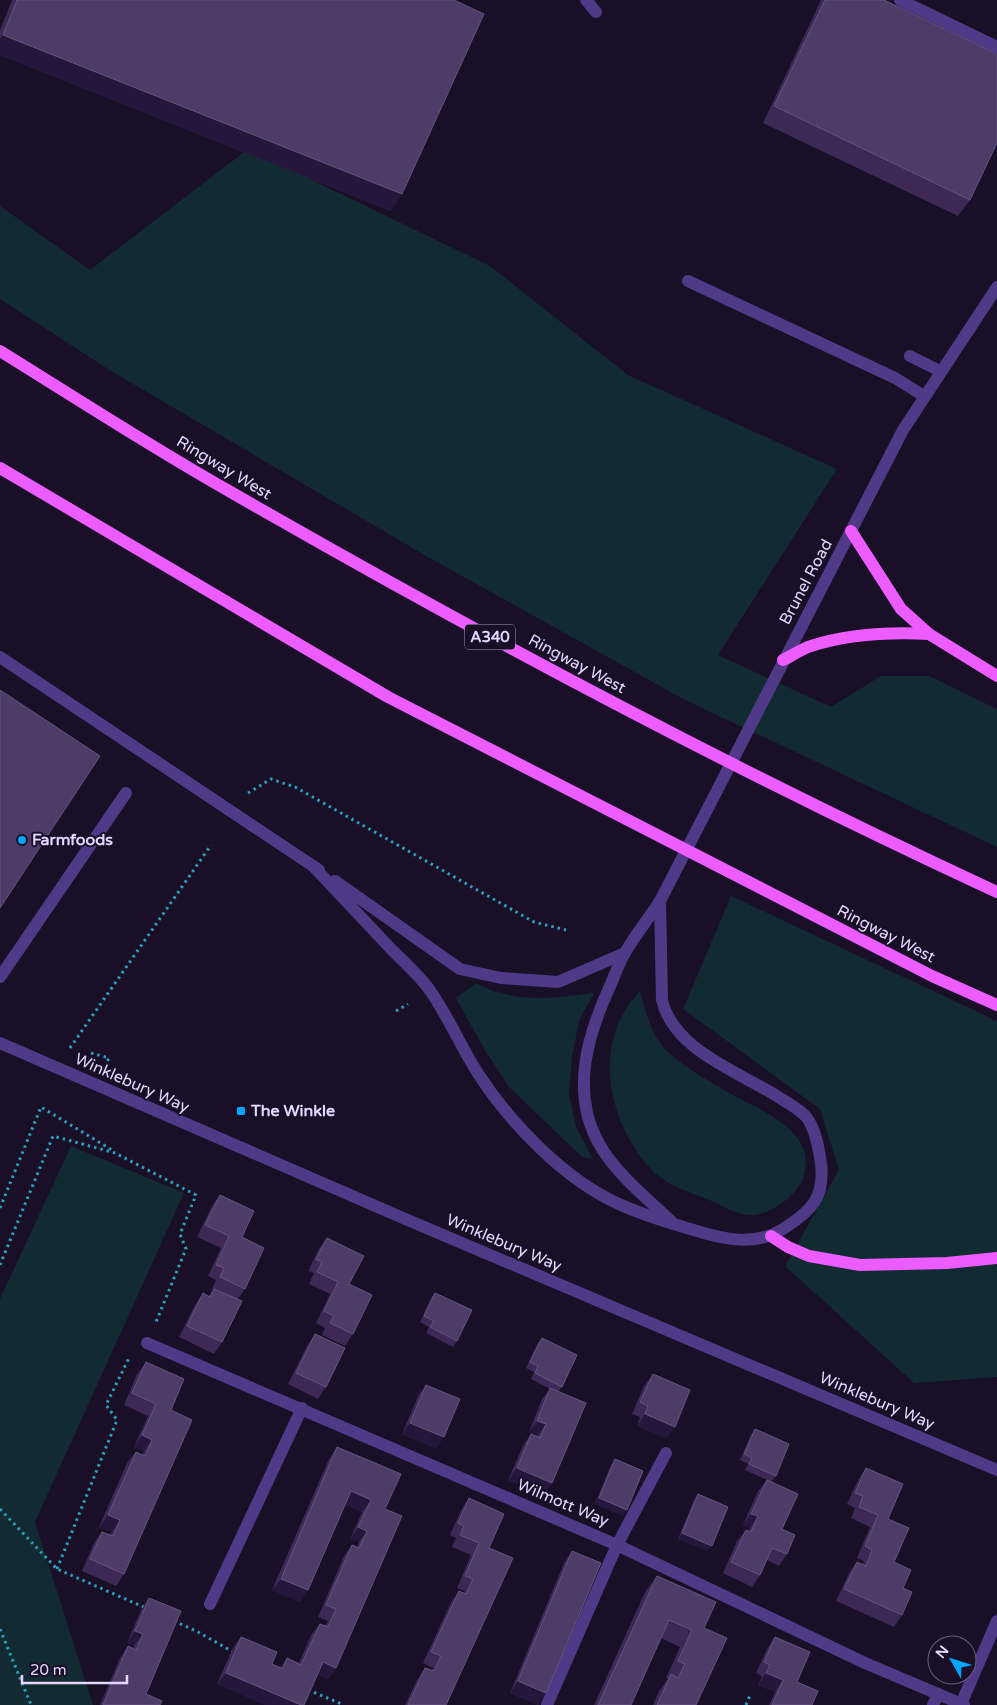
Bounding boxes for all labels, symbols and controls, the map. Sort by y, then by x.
street label: Ringway West [173,432,275,504]
street label: Brunel Road [775,536,837,628]
road number: A340 [465,624,515,650]
street label: Ringway West [525,630,629,698]
place label: Farmfoods [32,830,113,850]
marker: Farmfoods [16,834,28,846]
street label: Ringway West [834,901,938,967]
street label: Winklebury Way [72,1049,193,1117]
place label: The Winkle [250,1101,335,1121]
marker: The Winkle [235,1105,247,1117]
street label: Winklebury Way [443,1210,565,1276]
street label: Winklebury Way [816,1368,938,1434]
street label: Wilmott Way [514,1475,612,1531]
north arrow [927,1635,977,1685]
text: N [932,1642,952,1662]
scale bar [22,1652,128,1684]
text: 20 m [30,1661,67,1679]

